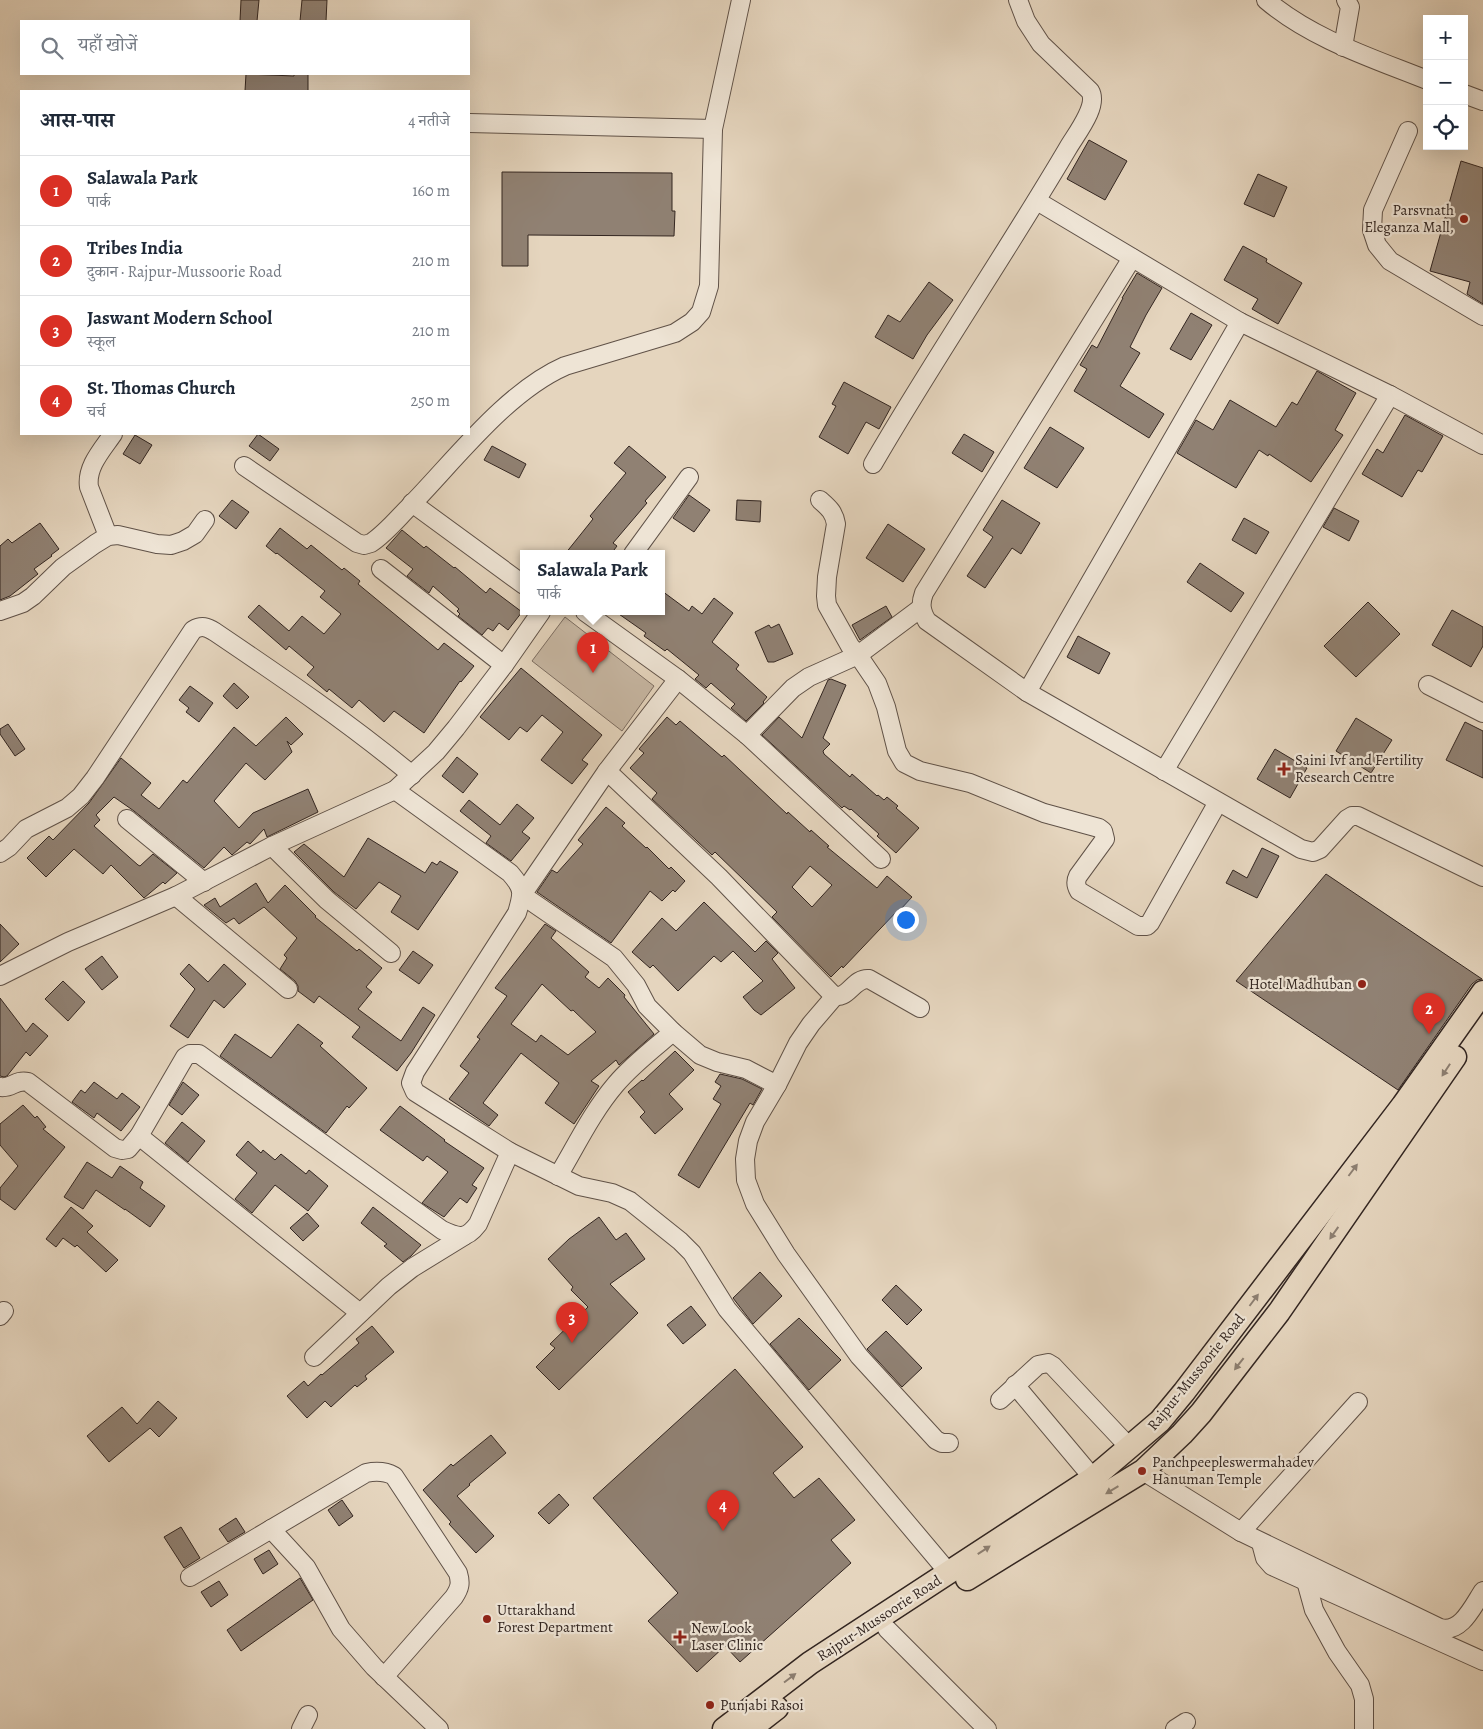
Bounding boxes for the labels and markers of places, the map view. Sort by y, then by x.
place label: Parsvnath Eleganza Mall, [1364,200,1454,237]
marker: Parsvnath Eleganza Mall, [1458,213,1470,225]
pin: 1 [577,632,609,673]
place label: Saini Ivf and Fertility Research Centre [1295,750,1424,787]
marker: Saini Ivf and Fertility Research Centre [1277,762,1291,776]
place label: Hotel Madhuban [1249,974,1352,994]
marker: Hotel Madhuban [1356,978,1368,990]
pin: 2 [1413,993,1445,1034]
pin: 3 [556,1302,588,1343]
place label: Panchpeepleswermahadev Hanuman Temple [1152,1452,1314,1489]
marker: Panchpeepleswermahadev Hanuman Temple [1136,1465,1148,1477]
pin: 4 [707,1490,739,1531]
place label: Uttarakhand Forest Department [497,1600,613,1637]
marker: Uttarakhand Forest Department [481,1613,493,1625]
place label: New Look Laser Clinic [691,1618,763,1655]
marker: New Look Laser Clinic [673,1630,687,1644]
place label: Punjabi Rasoi [720,1695,804,1715]
marker: Punjabi Rasoi [704,1699,716,1711]

